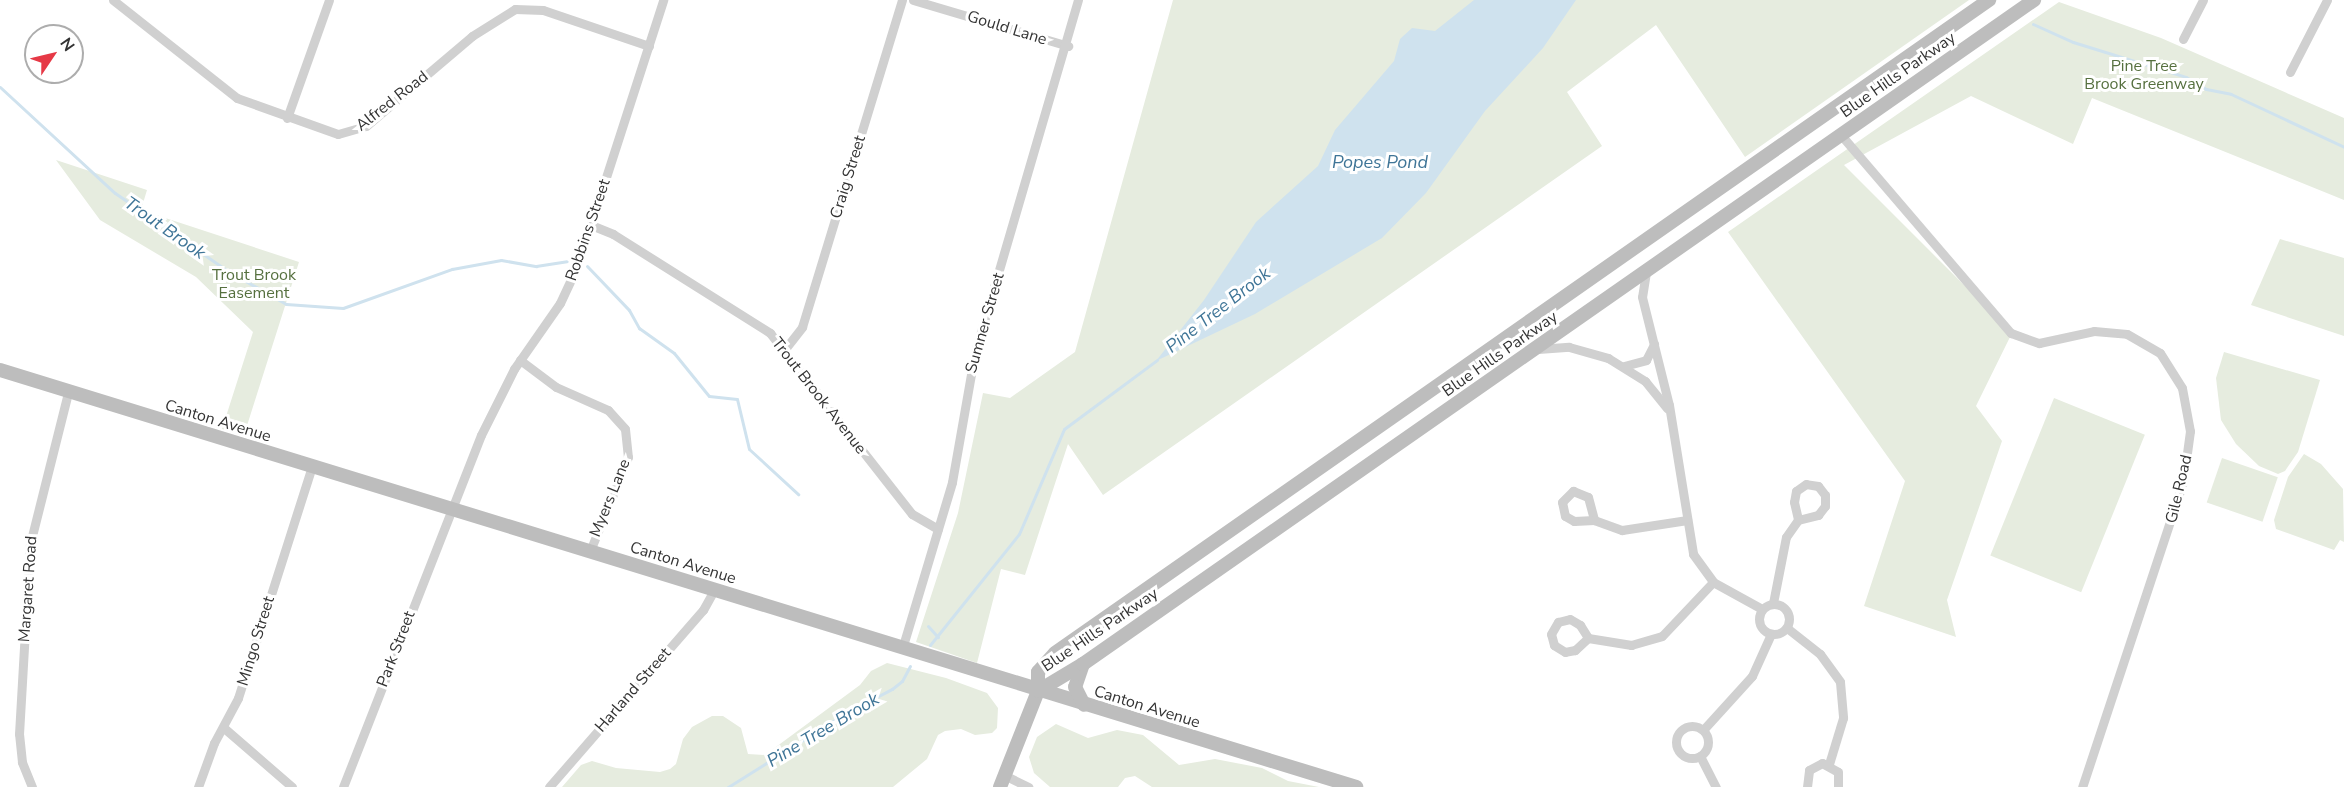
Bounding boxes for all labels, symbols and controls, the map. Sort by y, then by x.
street label: Gould Lane [965,7,1049,49]
north arrow [24,24,84,84]
street label: Blue Hills Parkway [1837,28,1959,122]
text: N [55,34,80,56]
park label: Pine Tree Brook Greenway [2084,56,2204,94]
street label: Alfred Road [352,67,432,135]
street label: Craig Street [826,133,870,221]
water label: Popes Pond [1332,151,1428,173]
street label: Robbins Street [562,177,614,283]
water label: Trout Brook [120,192,210,264]
water label: Pine Tree Brook [1161,262,1275,358]
park label: Trout Brook Easement [212,265,296,303]
street label: Sumner Street [961,271,1009,375]
street label: Blue Hills Parkway [1439,307,1561,401]
street label: Trout Brook Avenue [768,334,870,458]
street label: Canton Avenue [163,396,273,446]
street label: Gile Road [2162,453,2196,525]
street label: Myers Lane [586,456,634,540]
street label: Margaret Road [15,535,41,643]
street label: Canton Avenue [628,538,738,588]
street label: Blue Hills Parkway [1038,584,1162,676]
street label: Mingo Street [233,594,279,688]
street label: Park Street [373,608,419,690]
street label: Harland Street [591,644,675,736]
street label: Canton Avenue [1092,682,1202,732]
water label: Pine Tree Brook [763,688,883,772]

